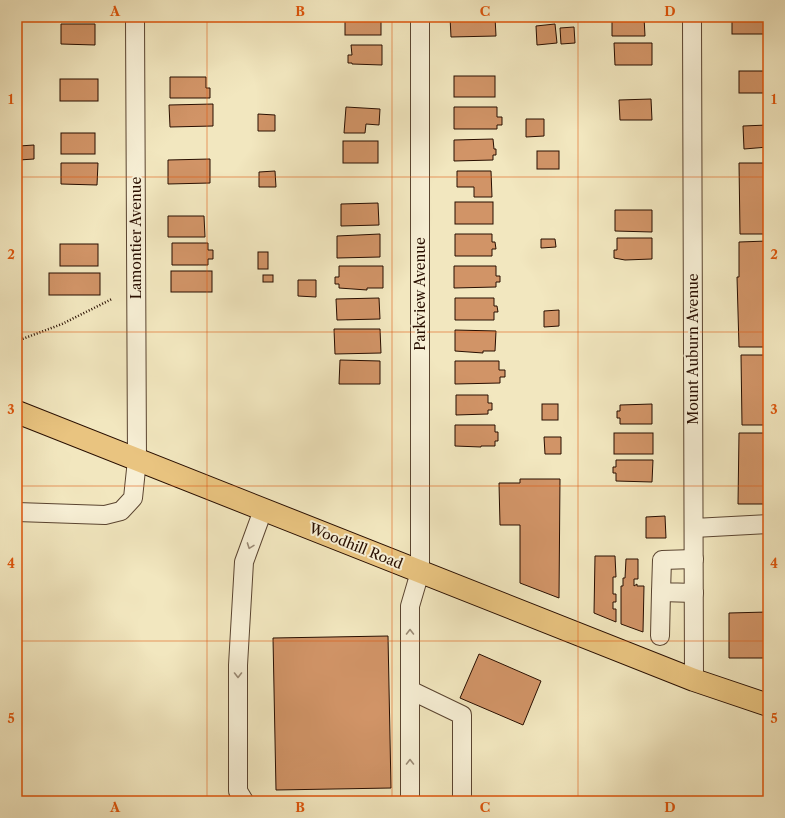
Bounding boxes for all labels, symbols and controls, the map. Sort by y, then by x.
text: A [109,3,121,19]
text: B [295,3,305,19]
text: C [480,3,490,19]
text: D [664,3,676,19]
text: 1 [8,91,14,107]
text: 1 [771,91,777,107]
street label: Lamontier Avenue [127,177,145,299]
street label: Parkview Avenue [411,237,429,351]
text: 2 [7,246,15,262]
text: 2 [770,246,778,262]
street label: Mount Auburn Avenue [684,273,702,425]
text: 3 [7,401,15,417]
text: 3 [770,401,778,417]
street label: Woodhill Road [306,519,406,573]
one-way arrow [246,543,254,550]
text: 4 [7,555,15,571]
text: 4 [770,555,778,571]
one-way arrow [406,629,414,635]
one-way arrow [234,672,242,678]
text: 5 [7,710,15,726]
text: 5 [770,710,778,726]
one-way arrow [406,759,414,765]
text: A [109,799,121,815]
text: B [295,799,305,815]
text: C [480,799,490,815]
text: D [664,799,676,815]

